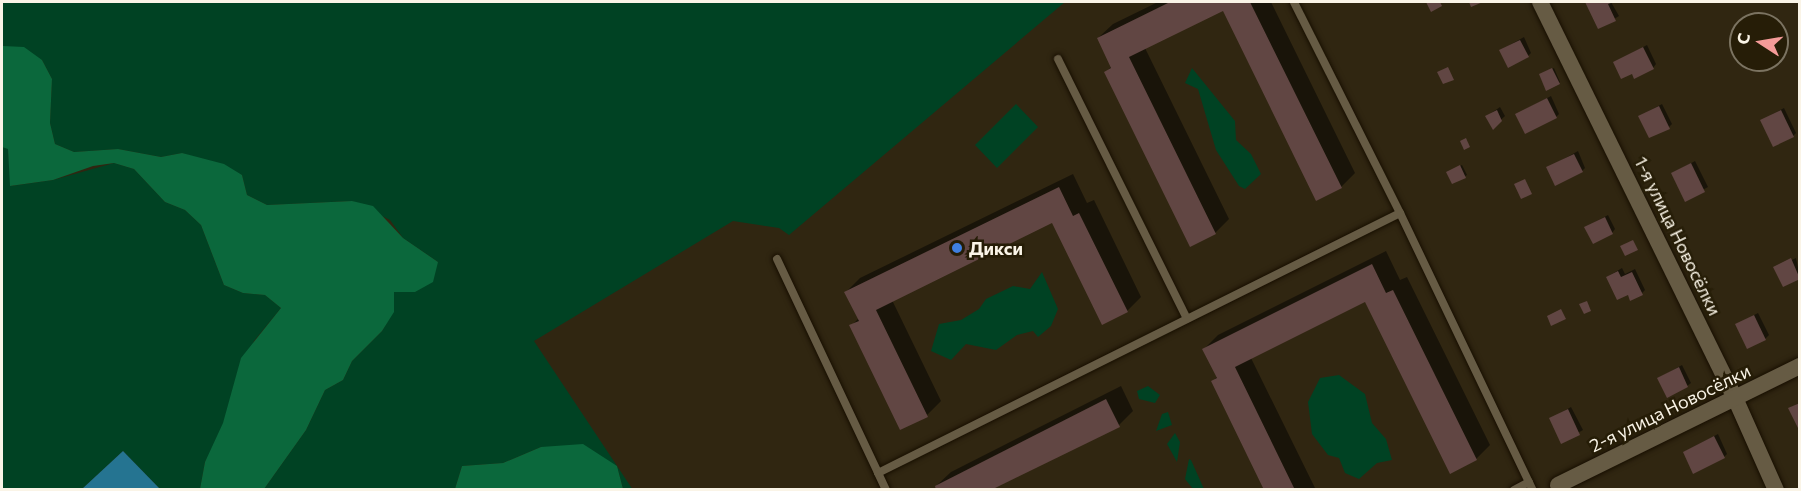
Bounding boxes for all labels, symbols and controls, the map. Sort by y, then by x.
north arrow [1729,12,1789,72]
text: С [1732,31,1753,46]
street label: 1-я улица Новосёлки [1630,153,1726,319]
place label: Дикси [969,237,1023,259]
marker: Дикси [950,241,964,255]
street label: 2-я улица Новосёлки [1586,360,1754,456]

